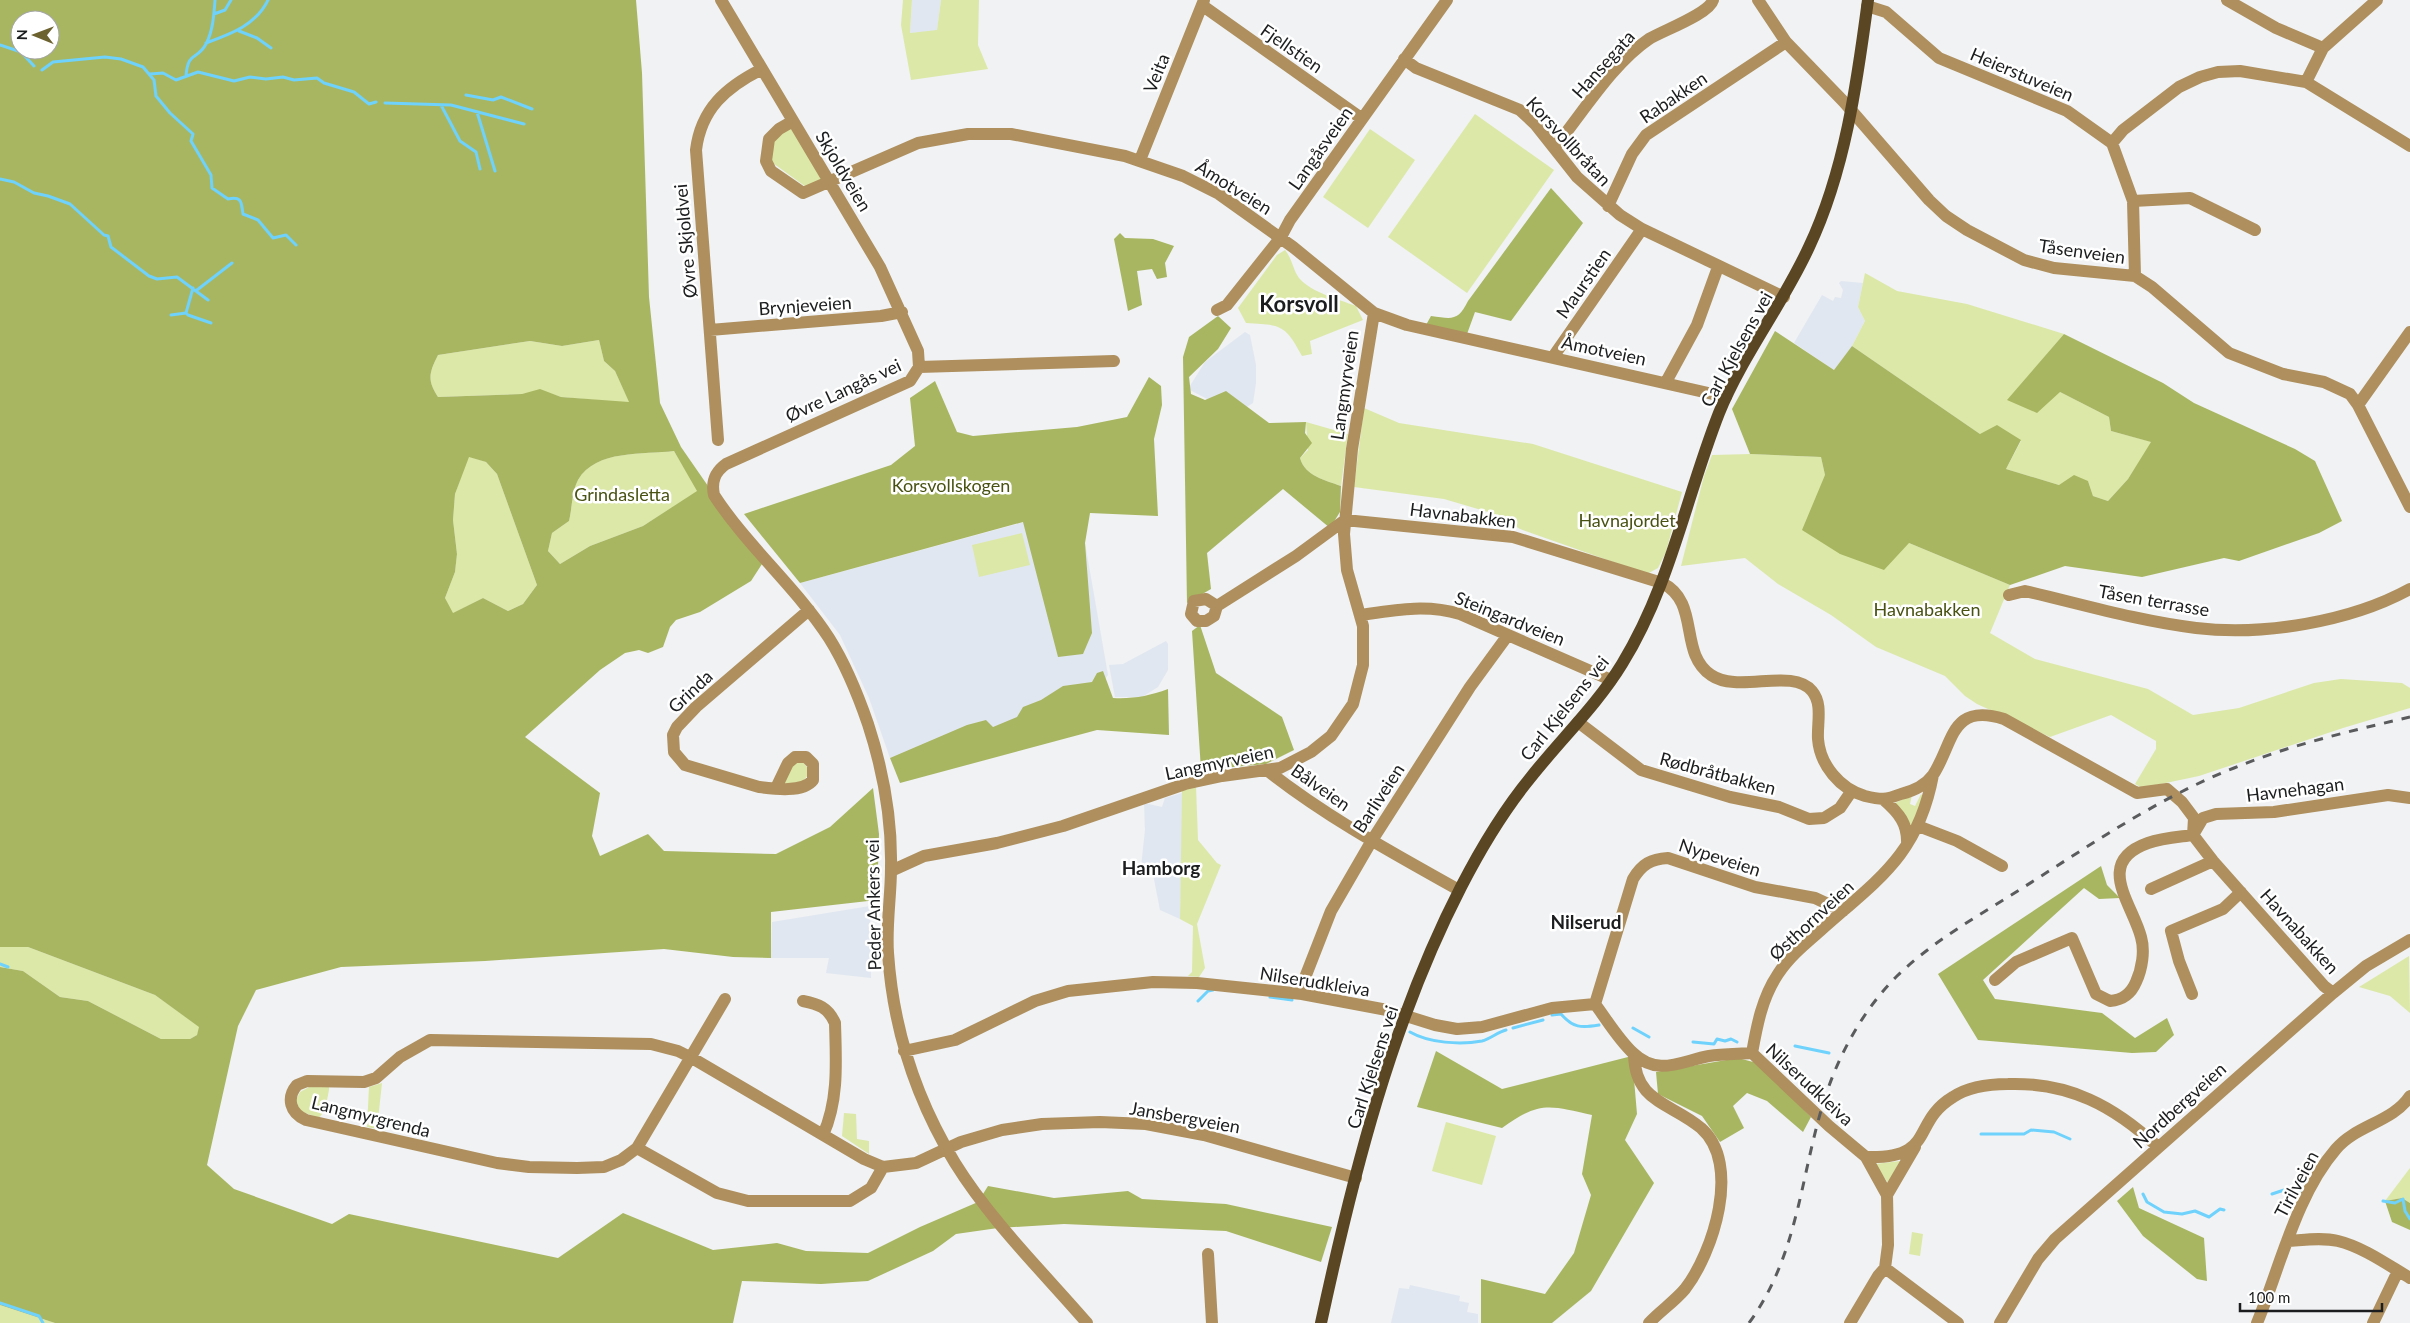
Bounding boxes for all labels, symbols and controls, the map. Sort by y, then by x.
north arrow [10,10,60,60]
street label: Fjellstien [1257,19,1327,77]
street label: Hansegata [1567,26,1639,102]
text: N [13,29,30,40]
street label: Heierstuveien [1967,42,2077,106]
street label: Veita [1138,50,1174,96]
street label: Rabakken [1635,67,1711,127]
street label: Korsvollbråtan [1522,92,1616,190]
street label: Langåsveien [1283,102,1357,194]
street label: Skjoldveien [811,127,877,215]
street label: Åmotveien [1192,155,1276,219]
street label: Øvre Skjoldvei [669,183,701,299]
street label: Tåsenveien [2037,234,2127,268]
street label: Maurstien [1551,244,1615,322]
street label: Carl Kjelsens vei [1695,287,1777,411]
district label: Korsvoll [1259,290,1339,317]
street label: Brynjeveien [758,291,852,319]
street label: Langmyrveien [1325,329,1363,441]
street label: Åmotveien [1560,330,1648,370]
street label: Øvre Langås vei [782,354,904,426]
park label: Korsvollskogen [892,474,1010,496]
park label: Grindasletta [574,483,670,505]
street label: Havnabakken [1409,498,1517,532]
park label: Havnajordet [1578,509,1676,531]
street label: Tåsen terrasse [2097,579,2211,621]
street label: Steingardveien [1452,586,1568,650]
park label: Havnabakken [1874,598,1980,620]
street label: Carl Kjelsens vei [1515,651,1613,765]
street label: Grinda [663,665,717,717]
street label: Langmyrveien [1163,740,1275,784]
street label: Rødbråtbakken [1658,747,1778,799]
street label: Bålveien [1287,759,1355,815]
street label: Barliveien [1348,759,1408,837]
street label: Havnehagan [2245,772,2345,806]
street label: Nypeveien [1676,833,1764,881]
street label: Peder Ankers vei [861,839,885,971]
district label: Hamborg [1122,856,1200,879]
street label: Østhornveien [1764,875,1858,965]
street label: Havnabakken [2256,884,2344,978]
district label: Nilserud [1550,910,1622,933]
street label: Nilserudkleiva [1258,961,1372,1001]
street label: Carl Kjelsens vei [1342,1002,1402,1132]
street label: Nilserudkleiva [1762,1038,1858,1130]
street label: Nordbergveien [2128,1057,2230,1153]
street label: Langmyrgrenda [309,1091,433,1141]
street label: Jansbergveien [1128,1096,1242,1138]
street label: Tirilveien [2269,1147,2323,1221]
scale bar [2240,1280,2382,1312]
text: 100 m [2248,1288,2290,1306]

